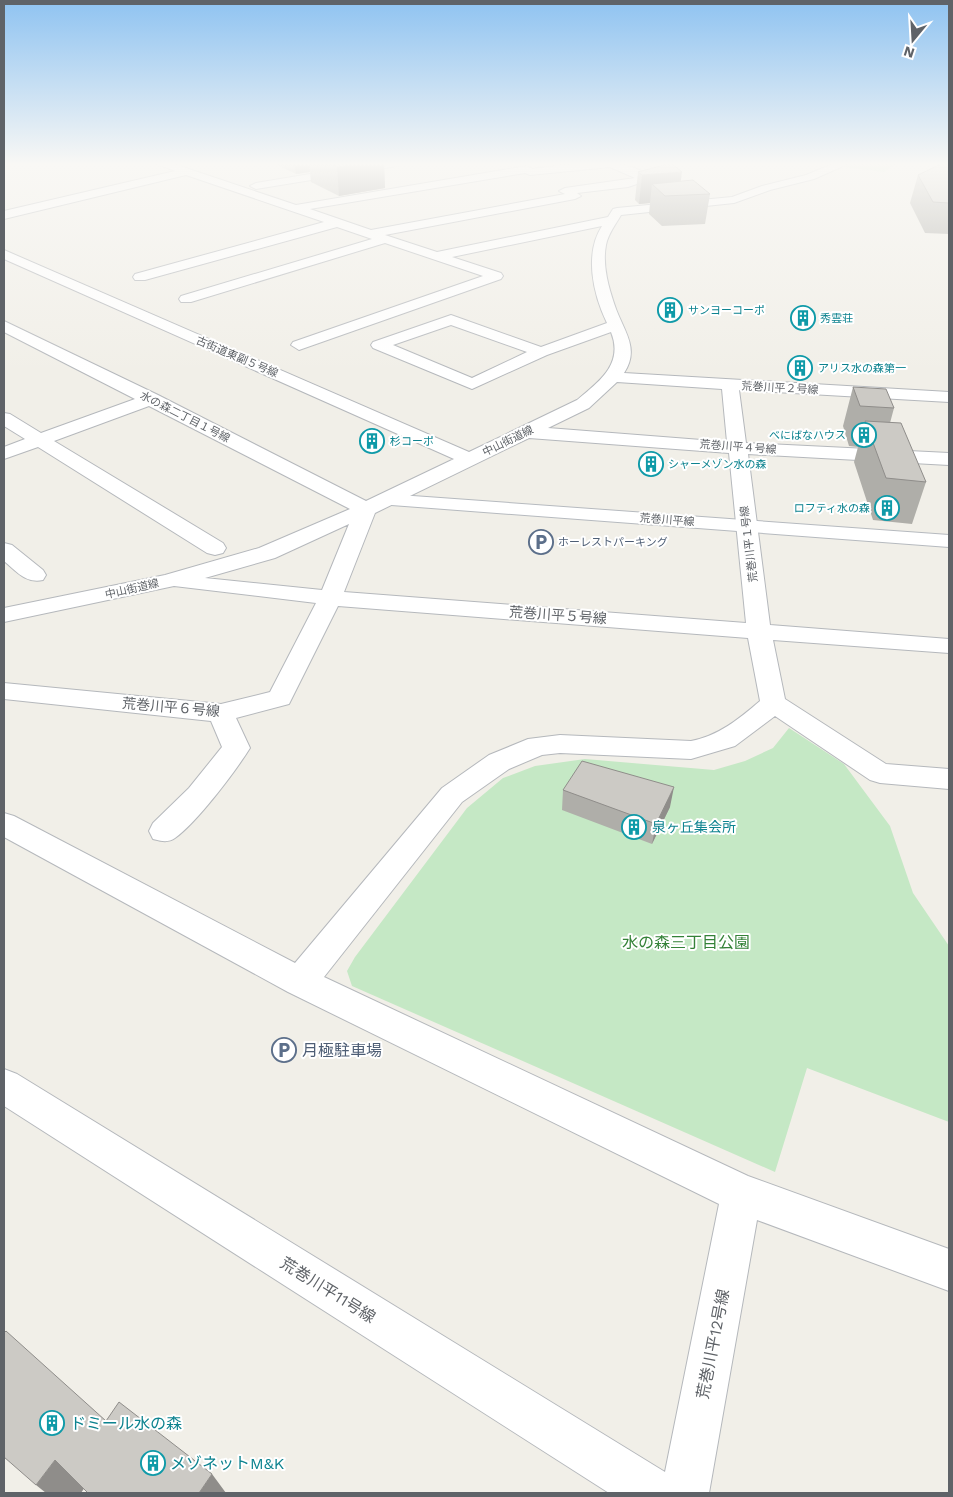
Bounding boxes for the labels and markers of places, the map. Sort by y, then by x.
building icon: サンヨーコーポ [657,297,683,323]
place label: サンヨーコーポ [688,304,765,317]
building icon: 秀雲荘 [790,305,816,331]
place label: 秀雲荘 [820,312,853,325]
building icon: アリス水の森第一 [787,355,813,381]
place label: アリス水の森第一 [818,362,906,375]
building icon: べにばなハウス [851,422,877,448]
building icon: 杉コーポ [359,428,385,454]
place label: べにばなハウス [769,429,846,442]
place label: 杉コーポ [390,435,434,448]
building icon: シャーメゾン水の森 [638,451,664,477]
place label: シャーメゾン水の森 [668,458,767,471]
building icon: ロフティ水の森 [874,495,900,521]
place label: ロフティ水の森 [794,502,870,515]
parking icon: ホーレストパーキング [528,529,554,555]
place label: ホーレストパーキング [558,536,668,549]
building icon: 泉ヶ丘集会所 [621,814,647,840]
place label: 泉ヶ丘集会所 [652,819,736,835]
parking icon: 月極駐車場 [271,1037,297,1063]
place label: 月極駐車場 [302,1041,382,1060]
building icon: ドミール水の森 [39,1410,65,1436]
place label: ドミール水の森 [70,1414,182,1433]
building icon: メゾネットM&K [140,1450,166,1476]
place label: メゾネットM&K [170,1454,285,1473]

